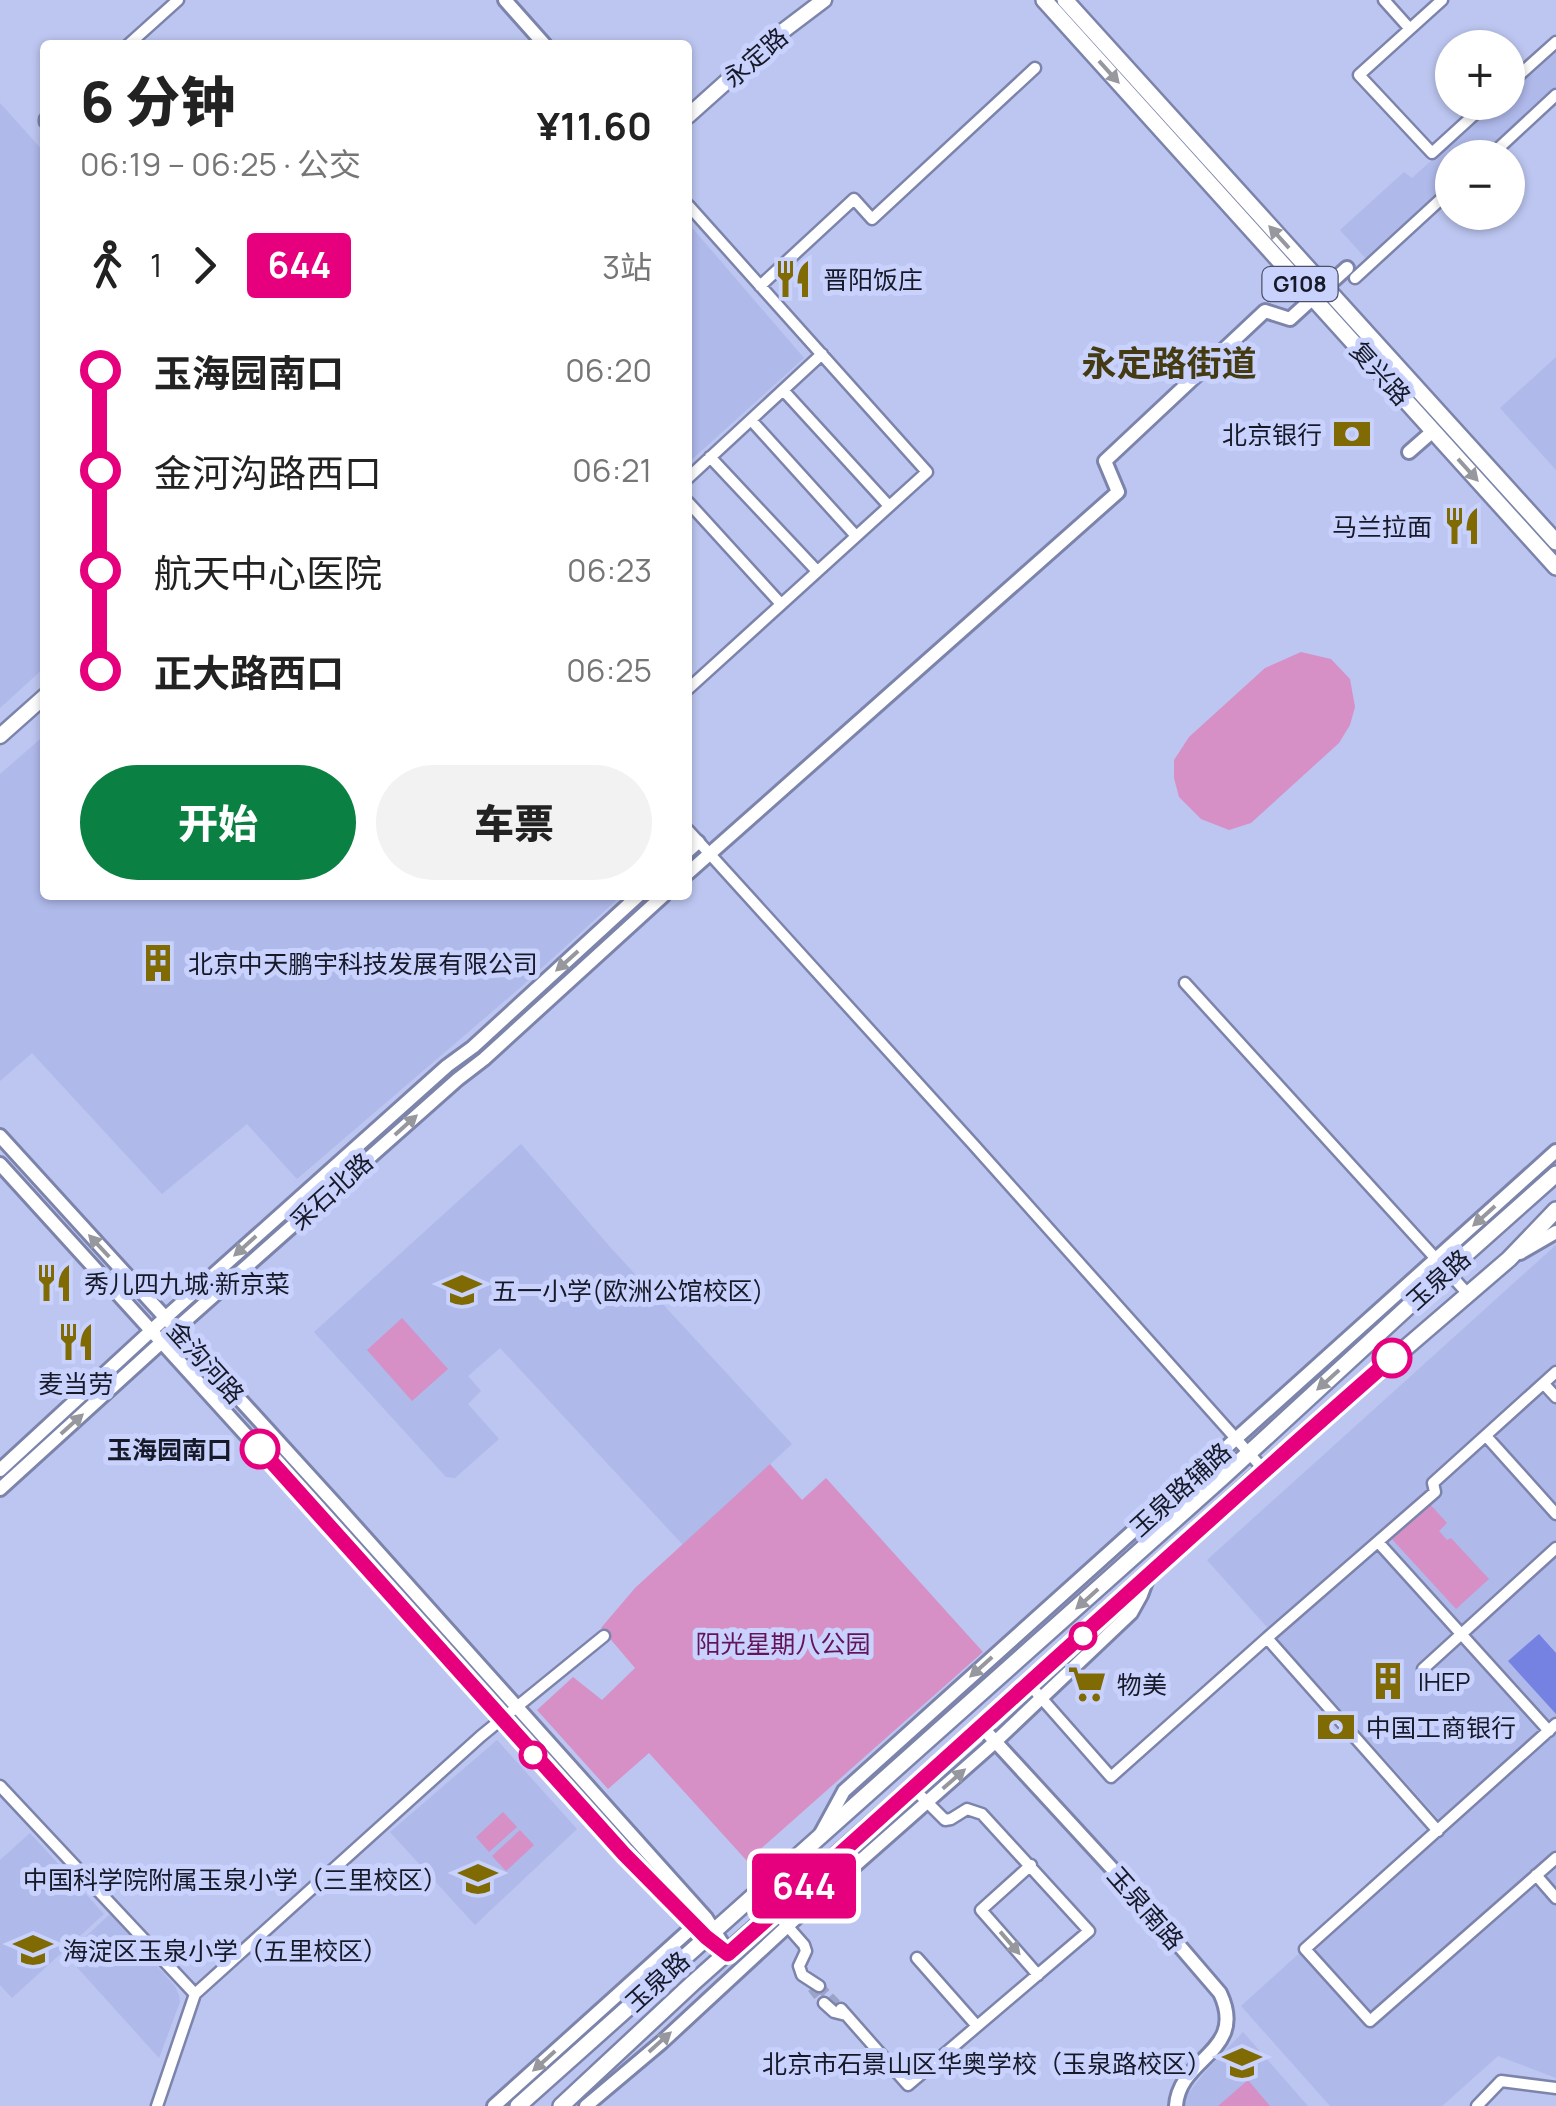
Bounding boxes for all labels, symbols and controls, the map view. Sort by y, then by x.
street label: 永定路 [715,19,795,95]
map controls [1435,30,1525,230]
button: + [1435,30,1525,120]
one-way arrow [1098,59,1120,84]
text: 6 分钟 [80,63,235,139]
text: ¥11.60 [537,99,652,151]
button: − [1435,140,1525,230]
text: 06:19 – 06:25 · 公交 [80,142,361,186]
one-way arrow [1268,225,1291,249]
icon: walk [80,238,135,293]
icon: forward [177,238,232,293]
text: 644 [267,241,331,289]
text: 1 [150,243,162,287]
text: 3站 [602,245,652,289]
restaurant icon: 晋阳饭庄 [772,258,814,300]
place label: 晋阳饭庄 [823,262,923,297]
road number: G108 [1262,267,1338,301]
street label: 复兴路 [1343,333,1419,413]
district label: 永定路街道 [1081,339,1257,387]
text: 玉海园南口 [154,346,344,398]
text: 06:20 [565,348,652,392]
bank icon: 北京银行 [1331,413,1373,455]
place label: 北京银行 [1222,417,1322,452]
text: 金河沟路西口 [154,446,382,498]
text: 06:21 [572,448,652,492]
one-way arrow [1456,458,1479,482]
restaurant icon: 马兰拉面 [1441,505,1483,547]
place label: 马兰拉面 [1332,509,1432,544]
text: 航天中心医院 [154,546,382,598]
text: 06:23 [567,548,652,592]
text: 正大路西口 [154,646,344,698]
text: 06:25 [566,648,652,692]
button: 开始 [80,765,356,880]
button: 车票 [376,765,652,880]
building icon: 北京中天鹏宇科技发展有限公司 [137,942,179,984]
place label: 北京中天鹏宇科技发展有限公司 [188,946,538,981]
one-way arrow [555,949,580,971]
one-way arrow [394,1114,418,1137]
street label: 采石北路 [282,1145,380,1237]
one-way arrow [1472,1204,1496,1227]
one-way arrow [88,1234,111,1258]
one-way arrow [233,1234,258,1256]
street label: 玉泉路 [1398,1241,1478,1317]
restaurant icon: 秀儿四九城·新京菜 [33,1262,75,1304]
place label: 秀儿四九城·新京菜 [84,1266,290,1301]
school or university icon: 五一小学(欧洲公馆校区) [441,1269,483,1311]
place label: 五一小学(欧洲公馆校区) [492,1273,763,1308]
street label: 金沟河路 [160,1313,252,1411]
restaurant icon: 麦当劳 [55,1321,97,1363]
unlabelled marker [1373,1339,1411,1377]
place label: 麦当劳 [38,1366,114,1401]
one-way arrow [1316,1368,1340,1391]
one-way arrow [60,1413,84,1436]
marker: 玉海园南口 [241,1430,279,1468]
place label: 玉海园南口 [107,1432,232,1467]
street label: 玉泉路辅路 [1122,1434,1238,1544]
one-way arrow [1075,1587,1100,1609]
unlabelled marker [1070,1623,1096,1649]
park label: 阳光星期八公园 [695,1626,871,1661]
one-way arrow [969,1655,993,1678]
building icon: IHEP [1367,1660,1409,1702]
supermarket icon: 物美 [1066,1663,1108,1705]
place label: IHEP [1418,1664,1470,1699]
place label: 物美 [1117,1667,1167,1702]
bank icon: 中国工商银行 [1315,1706,1357,1748]
place label: 中国工商银行 [1366,1710,1516,1745]
unlabelled marker [520,1742,546,1768]
one-way arrow [941,1768,966,1790]
line badge: 644 [746,1854,862,1918]
school or university icon: 中国科学院附属玉泉小学（三里校区） [457,1858,499,1900]
street label: 玉泉南路 [1100,1859,1192,1957]
place label: 中国科学院附属玉泉小学（三里校区） [23,1862,448,1897]
text: 644 [772,1862,836,1910]
school or university icon: 海淀区玉泉小学（五里校区） [12,1929,54,1971]
one-way arrow [998,1930,1020,1955]
place label: 海淀区玉泉小学（五里校区） [63,1933,388,1968]
street label: 玉泉路 [617,1943,697,2019]
one-way arrow [647,2032,672,2054]
school or university icon: 北京市石景山区华奥学校（玉泉路校区） [1221,2042,1263,2084]
place label: 北京市石景山区华奥学校（玉泉路校区） [762,2046,1212,2081]
one-way arrow [532,2049,556,2072]

